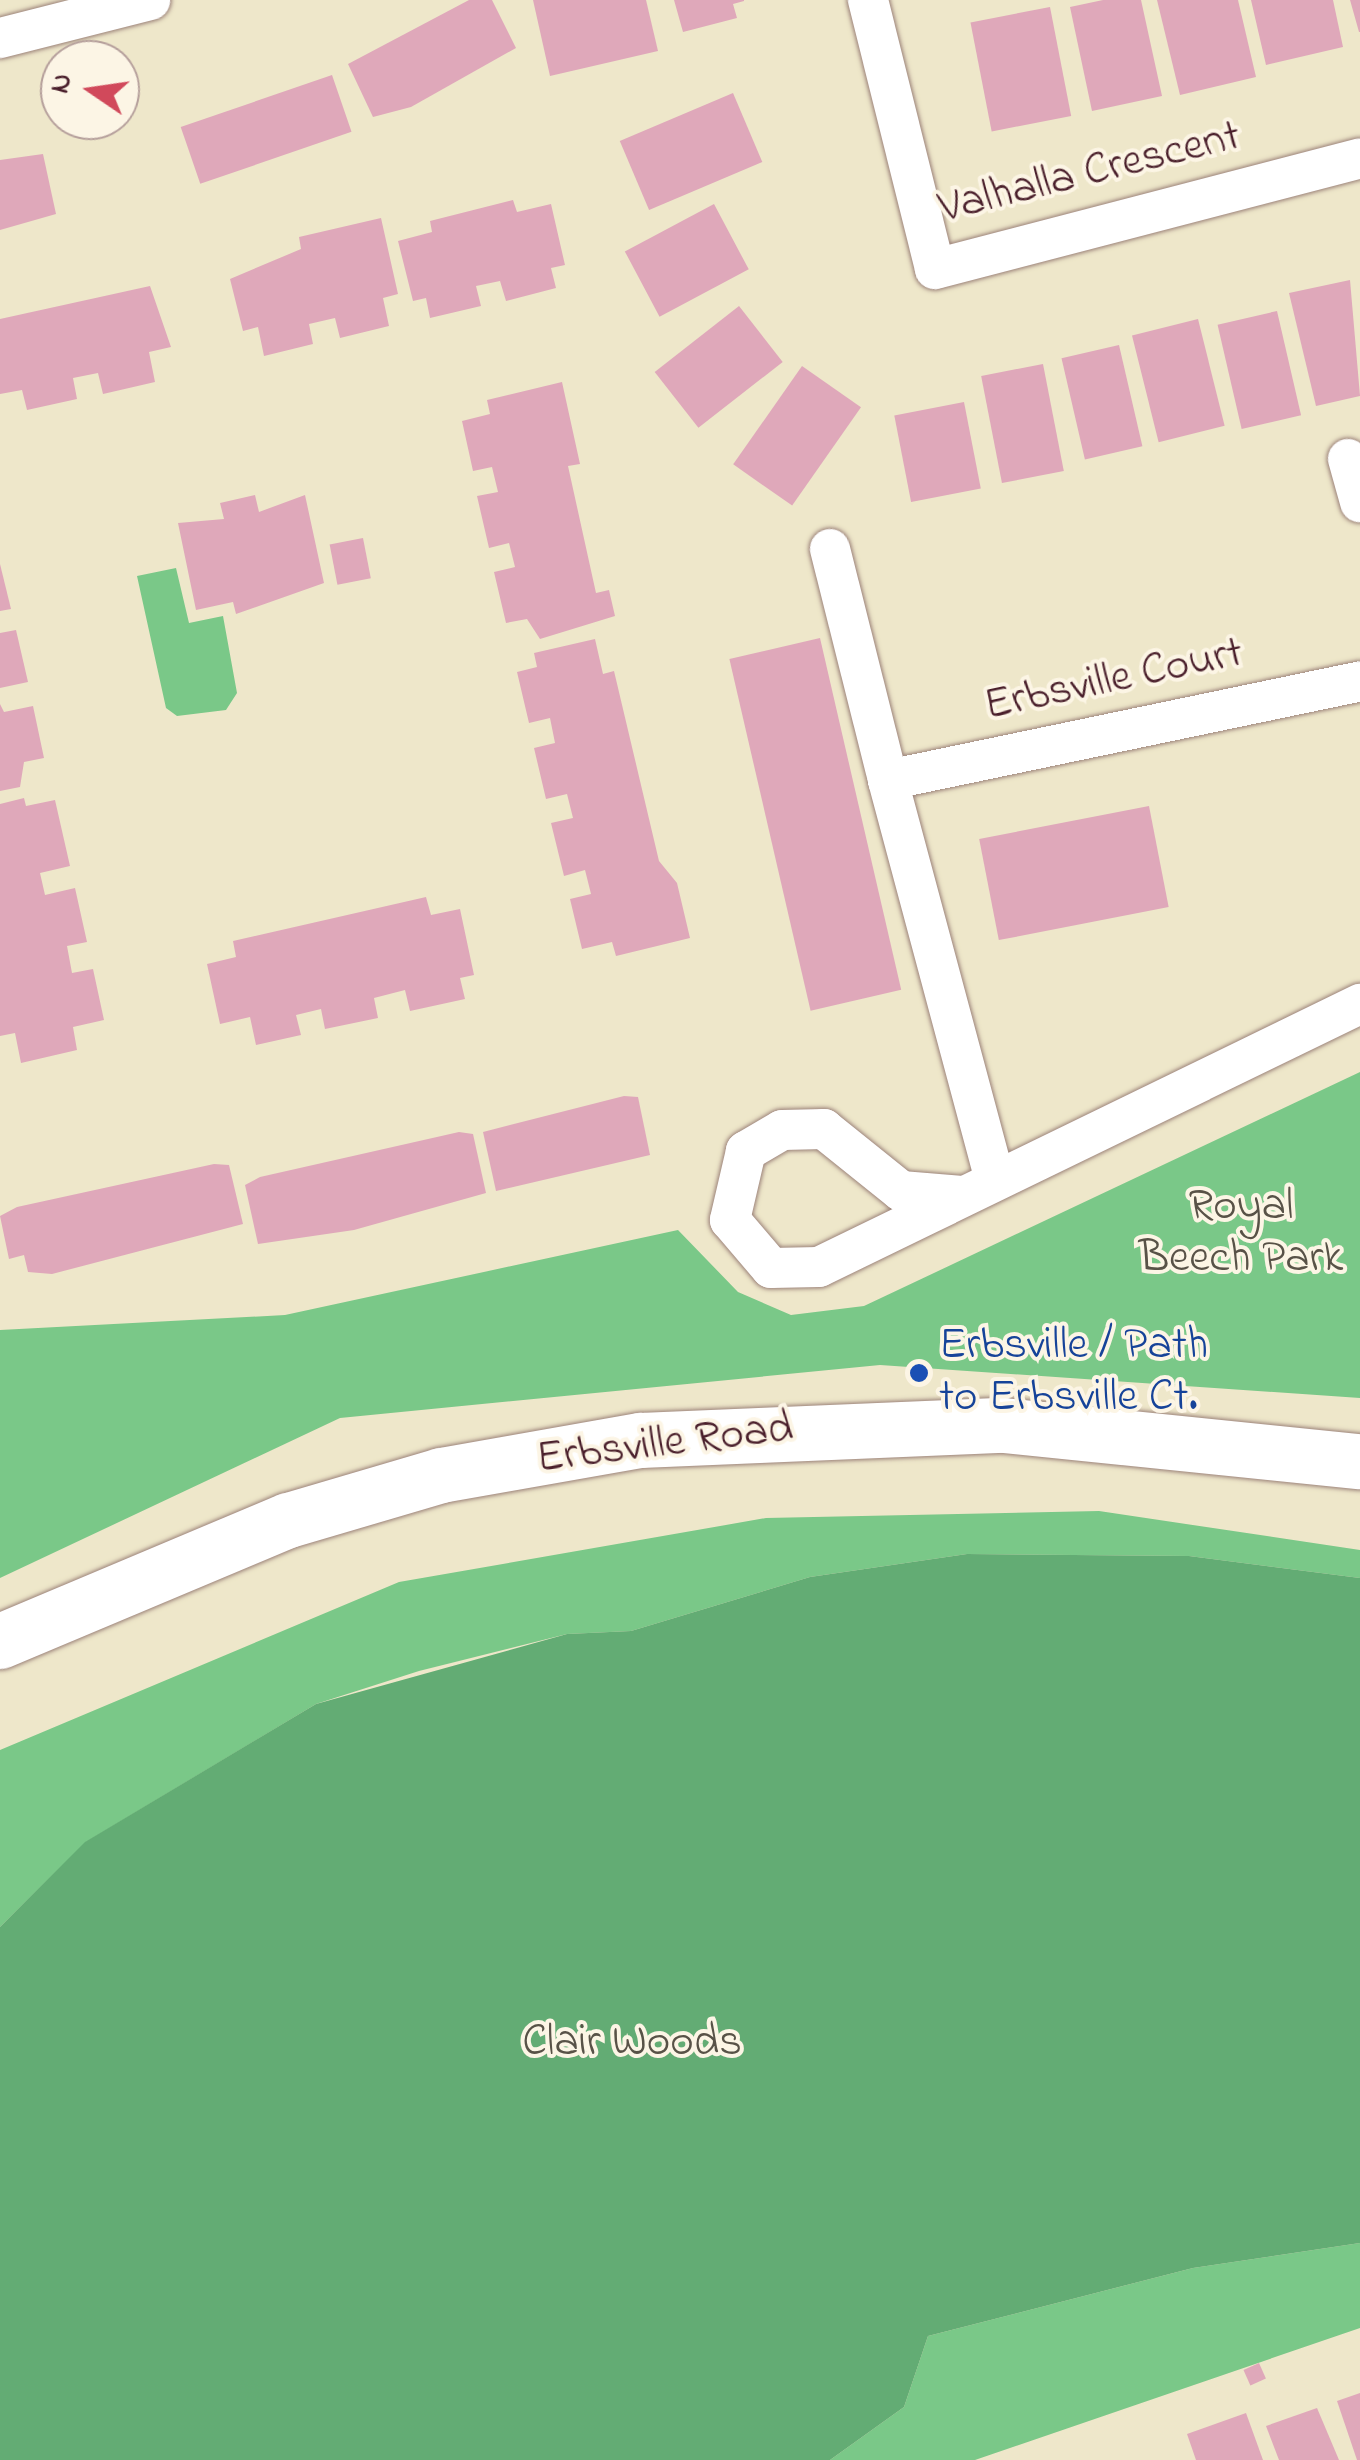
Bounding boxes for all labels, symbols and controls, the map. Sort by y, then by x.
north arrow [40,40,140,140]
text: N [40,70,84,97]
street label: Valhalla Crescent [934,110,1246,238]
street label: Erbsville Court [980,627,1248,735]
park label: Royal Beech Park [1139,1181,1343,1287]
place label: Erbsville / Path to Erbsville Ct. [939,1320,1208,1426]
marker: Erbsville / Path to Erbsville Ct. [908,1362,930,1384]
street label: Erbsville Road [534,1402,796,1488]
park label: Clair Woods [522,2017,742,2071]

